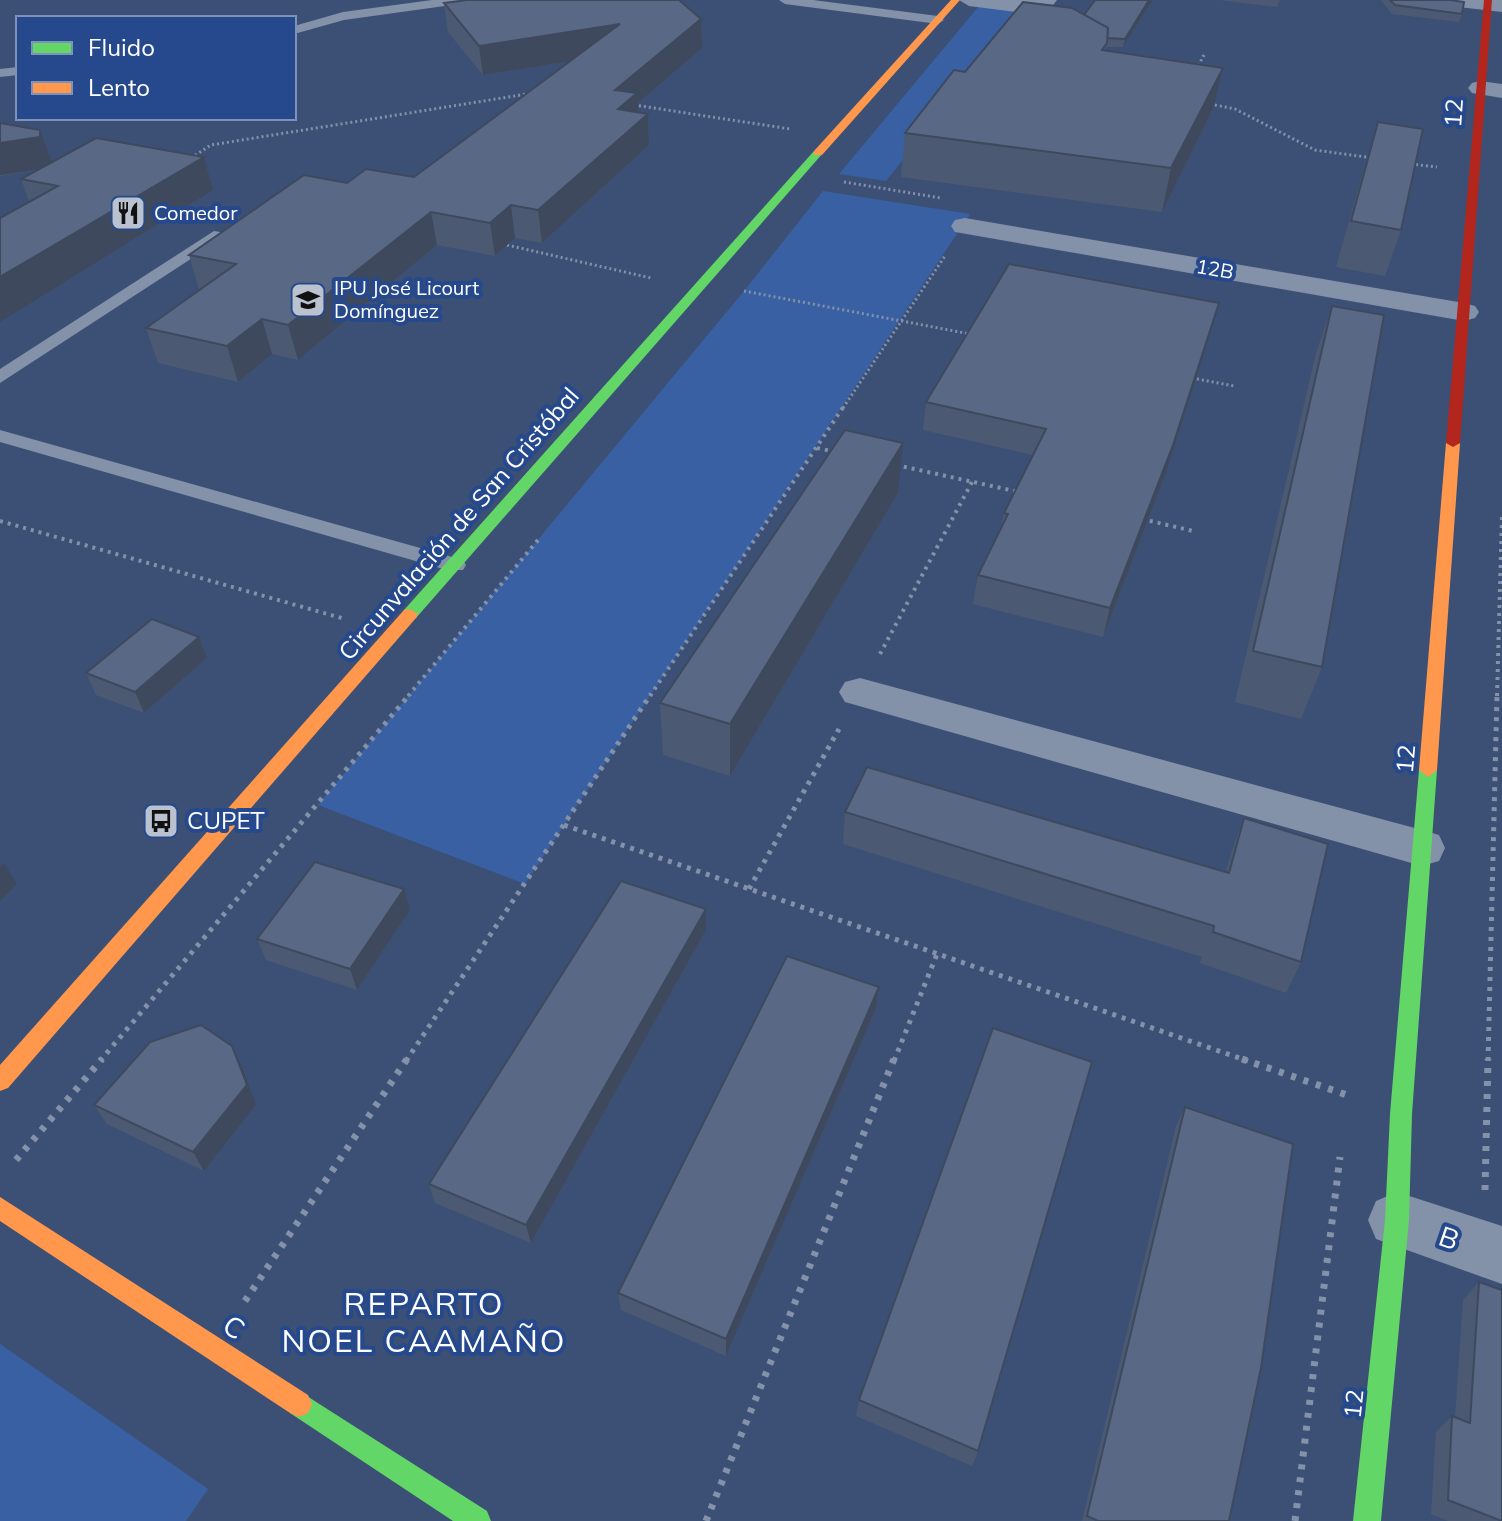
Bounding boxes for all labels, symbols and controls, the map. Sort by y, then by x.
legend [16,16,296,120]
text: Fluido [88,32,155,62]
text: Lento [88,72,150,102]
street label: 12 [1437,98,1469,128]
restaurant icon: Comedor [109,194,147,232]
place label: Comedor [154,200,238,225]
street label: 12B [1194,253,1236,284]
place label: IPU José Licourt Domínguez [334,275,479,323]
school or university icon: IPU José Licourt Domínguez [289,281,327,319]
street label: Circunvalación de San Cristóbal [332,381,585,666]
street label: 12 [1389,743,1421,775]
bus stop icon: CUPET [142,802,180,840]
place label: CUPET [187,805,265,835]
street label: B [1434,1218,1464,1257]
district label: REPARTO NOEL CAAMAÑO [281,1283,567,1360]
street label: C [217,1307,252,1346]
street label: 12 [1337,1388,1369,1420]

